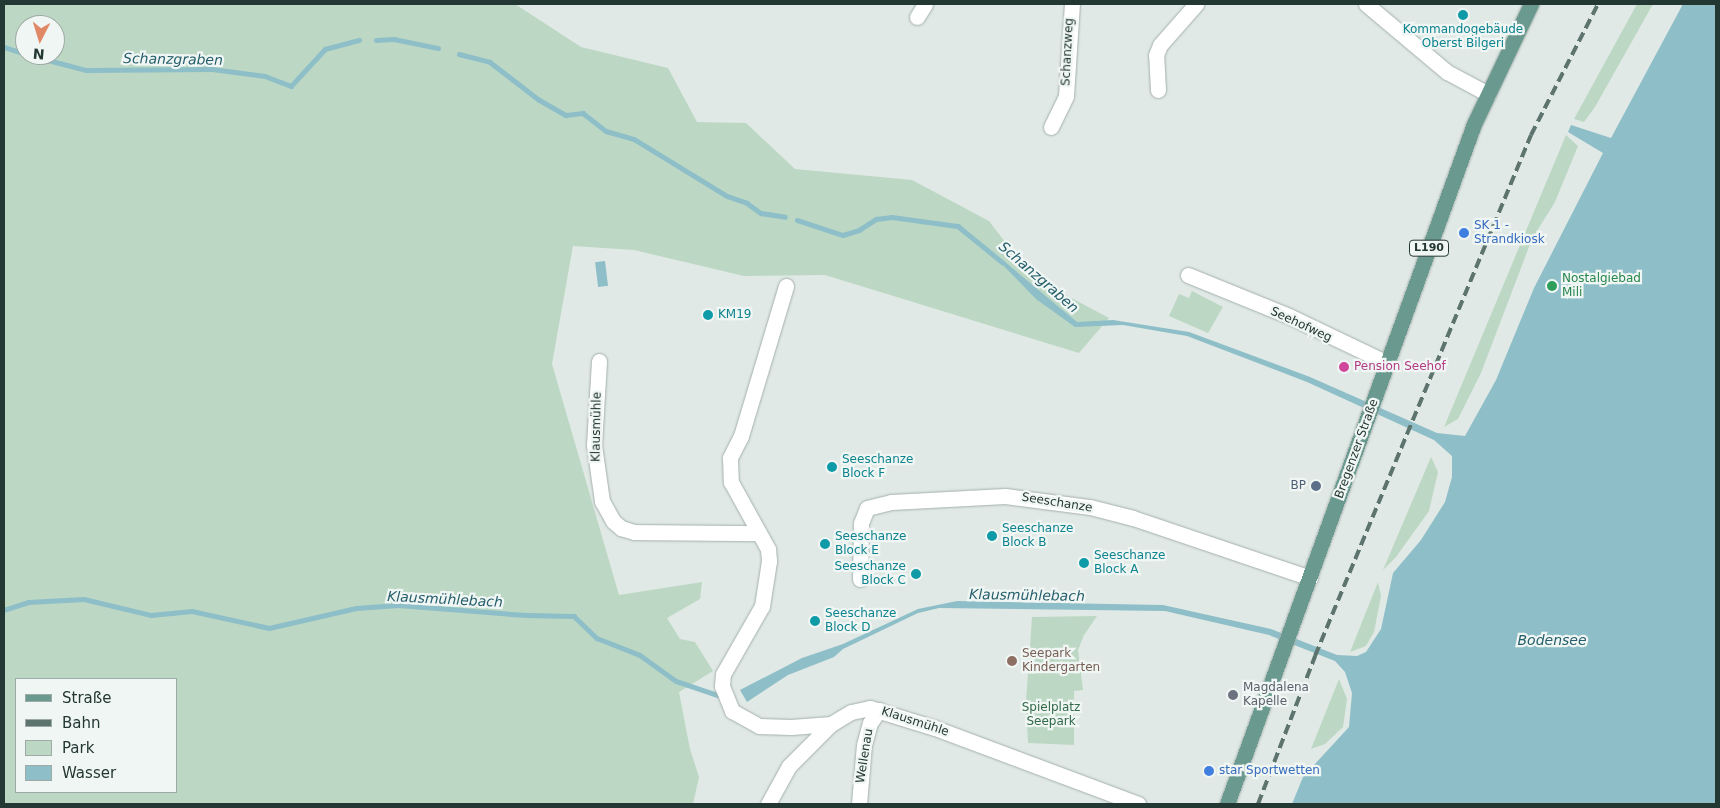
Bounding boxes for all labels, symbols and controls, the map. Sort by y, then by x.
marker: Kommandogebäude Oberst Bilgeri [1457,9,1469,21]
north arrow [15,15,65,65]
street label: Schanzweg [1059,18,1077,86]
place label: Kommandogebäude Oberst Bilgeri [1403,23,1523,51]
text: N [32,45,45,62]
water label: Schanzgraben [123,50,223,68]
place label: SK 1 - Strandkiosk [1474,219,1545,247]
marker: SK 1 - Strandkiosk [1458,227,1470,239]
water label: Schanzgraben [996,238,1082,316]
road number: L190 [1409,240,1449,256]
place label: Nostalgiebad Mili [1562,272,1641,300]
marker: Nostalgiebad Mili [1546,280,1558,292]
street label: Seehofweg [1268,304,1334,346]
place label: KM19 [718,308,751,322]
marker: KM19 [702,309,714,321]
place label: Pension Seehof [1354,360,1446,374]
marker: Pension Seehof [1338,361,1350,373]
street label: Klausmühle [589,392,605,462]
street label: Bregenzer Straße [1332,397,1382,501]
place label: Seeschanze Block F [842,453,913,481]
marker: Seeschanze Block F [826,461,838,473]
place label: BP [1291,479,1306,493]
marker: BP [1310,480,1322,492]
street label: Seeschanze [1021,490,1093,516]
place label: Seeschanze Block B [1002,522,1073,550]
place label: Seeschanze Block E [835,530,906,558]
marker: Seeschanze Block B [986,530,998,542]
marker: Seeschanze Block E [819,538,831,550]
place label: Seeschanze Block A [1094,549,1165,577]
marker: Seeschanze Block A [1078,557,1090,569]
place label: Seeschanze Block C [835,560,906,588]
marker: Seeschanze Block C [910,568,922,580]
water label: Klausmühlebach [969,586,1085,604]
water label: Klausmühlebach [387,588,503,610]
place label: Seeschanze Block D [825,607,896,635]
marker: Seeschanze Block D [809,615,821,627]
water label: Bodensee [1517,632,1587,648]
place label: Seepark Kindergarten [1022,647,1100,675]
marker: Seepark Kindergarten [1006,655,1018,667]
legend [15,678,178,793]
place label: Magdalena Kapelle [1243,681,1309,709]
text: Straße [62,689,111,707]
marker: Magdalena Kapelle [1227,689,1239,701]
park label: Spielplatz Seepark [1022,701,1080,729]
street label: Klausmühle [879,704,951,740]
text: Bahn [62,714,101,732]
street label: Wellenau [854,728,876,784]
text: Park [62,739,94,757]
text: Wasser [62,764,116,782]
place label: star Sportwetten [1219,764,1320,778]
marker: star Sportwetten [1203,765,1215,777]

